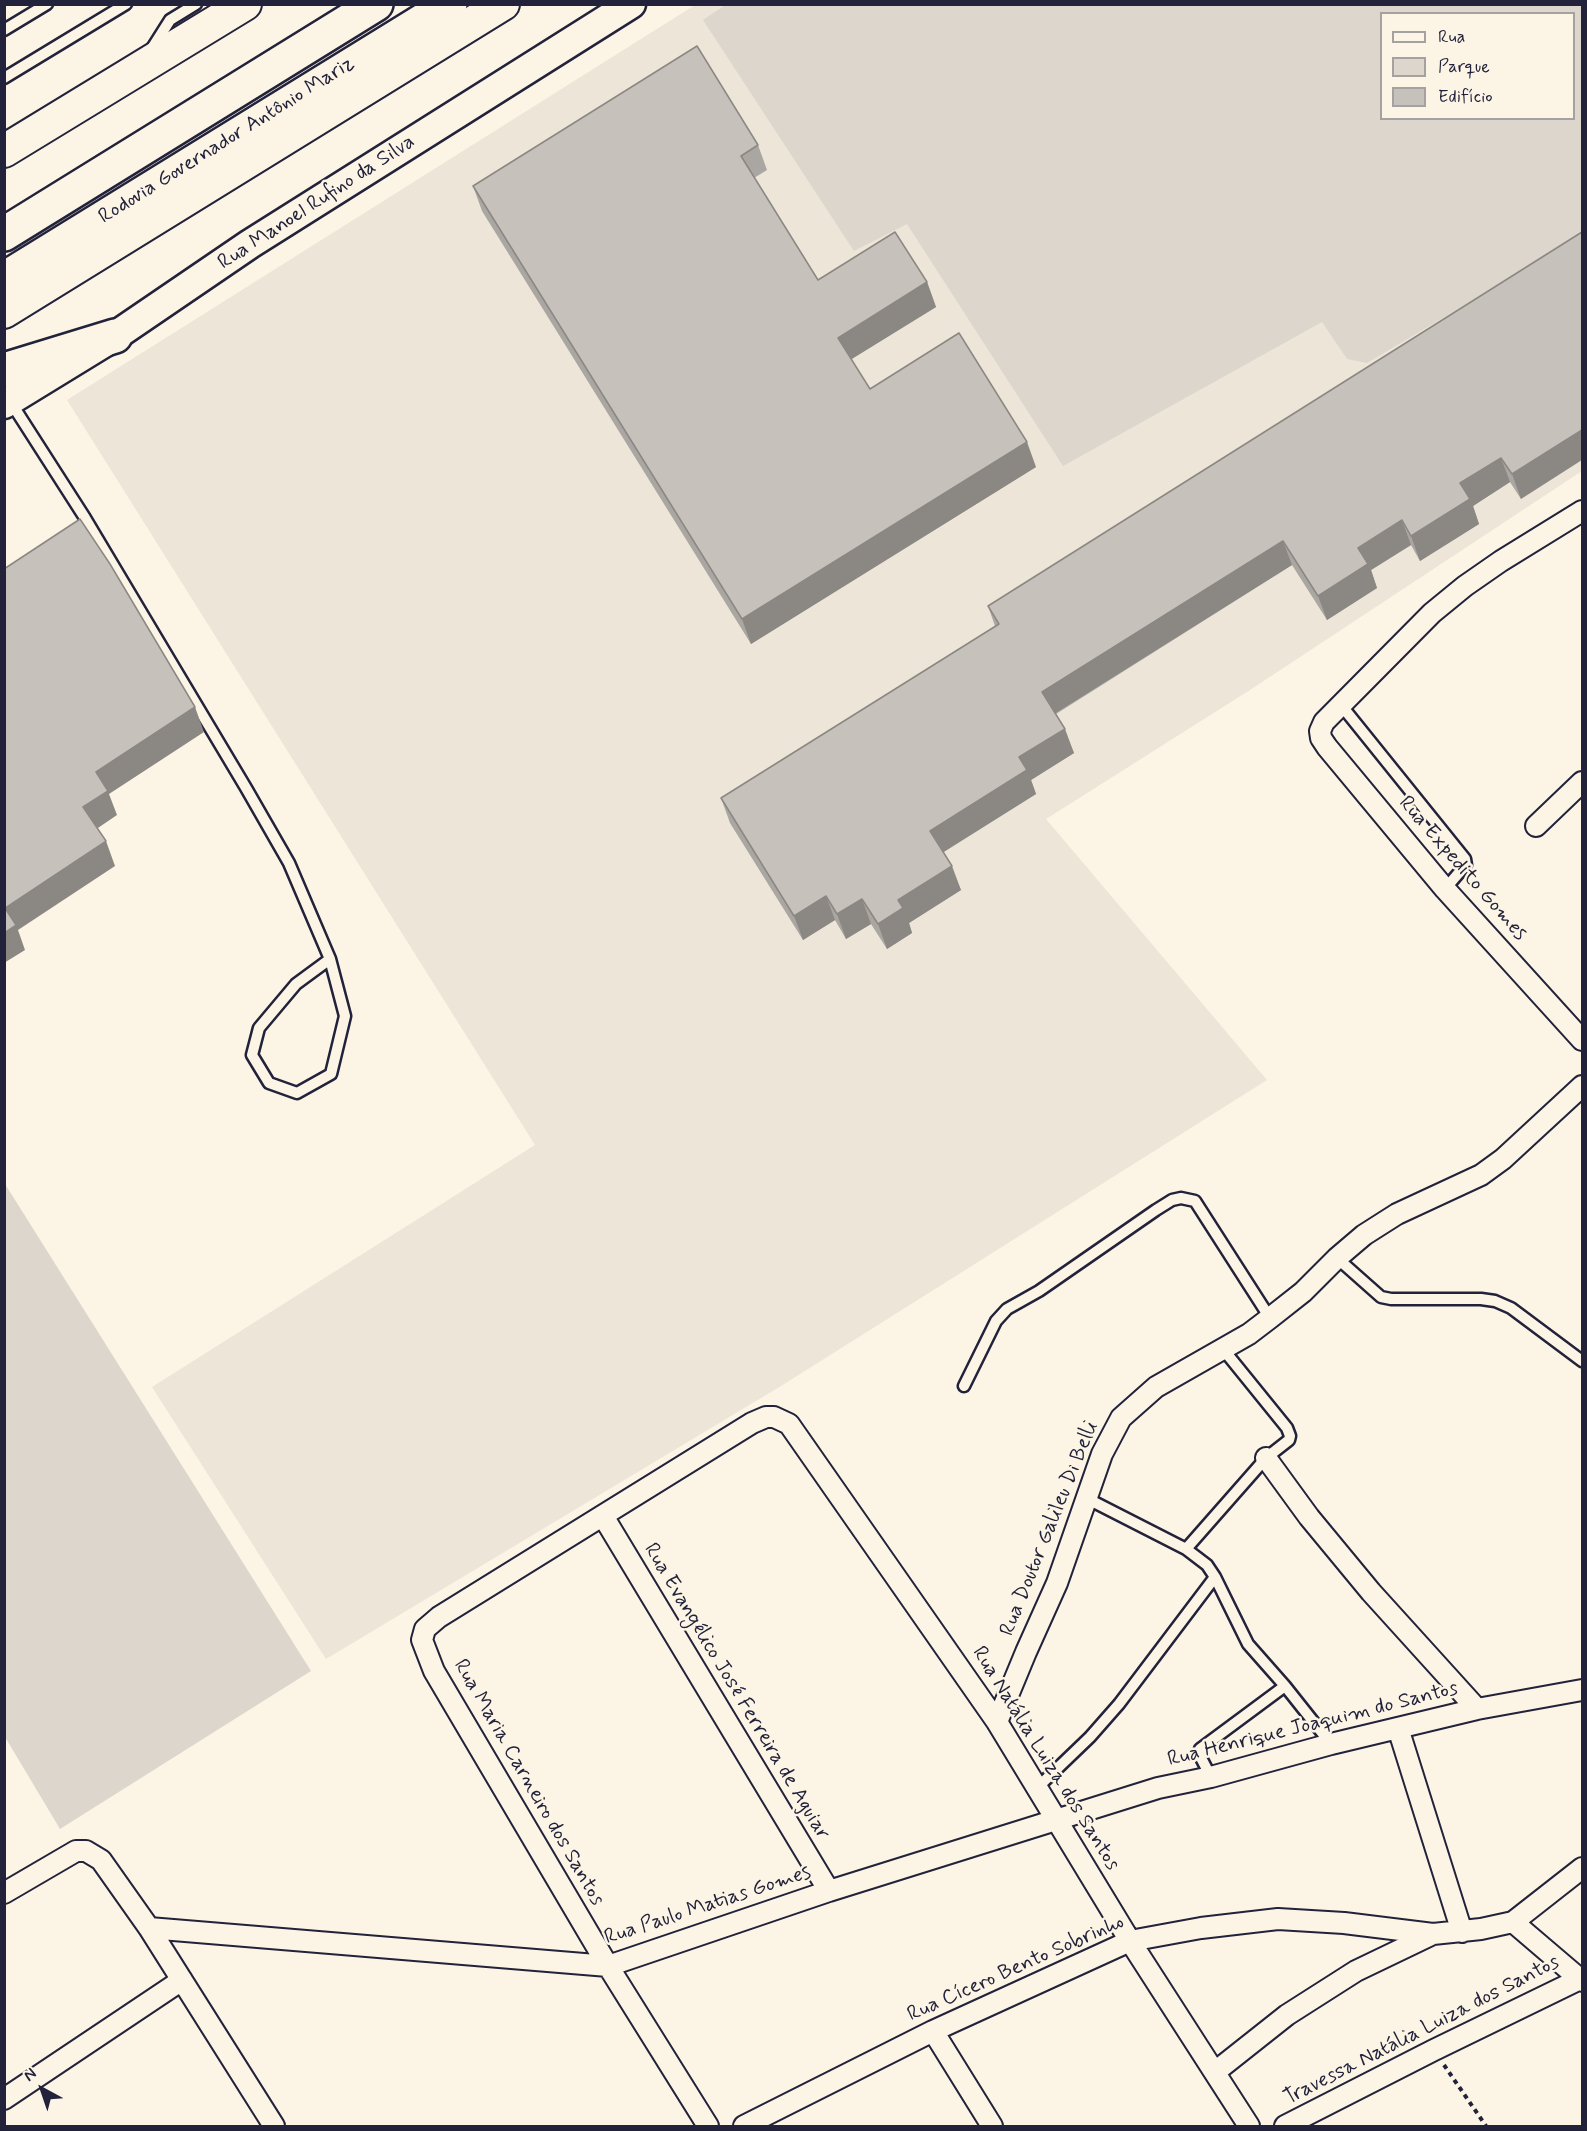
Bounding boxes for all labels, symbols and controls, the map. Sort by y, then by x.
legend [1380,12,1575,120]
text: Rua [1438,25,1465,49]
street label: Rodovia Governador Antônio Mariz [94,52,360,230]
text: Parque [1438,55,1490,79]
text: Edifício [1438,85,1493,109]
street label: Rua Manoel Rufino da Silva [214,130,420,276]
street label: Rua Expedito Gomes [1392,792,1532,946]
street label: Rua Doutor Galileu Di Belli [995,1418,1105,1640]
street label: Rua Evangélico José Ferreira de Aguiar [637,1539,835,1845]
street label: Rua Natália Luiza dos Santos [966,1642,1124,1876]
street label: Rua Maria Carneiro dos Santos [447,1655,609,1911]
street label: Rua Henrique Joaquim do Santos [1165,1677,1461,1773]
street label: Rua Paulo Matias Gomes [601,1861,815,1951]
street label: Rua Cícero Bento Sobrinho [904,1910,1128,2028]
street label: Travessa Natália Luiza dos Santos [1280,1950,1564,2112]
north arrow [12,2059,72,2119]
text: N [19,2063,41,2086]

